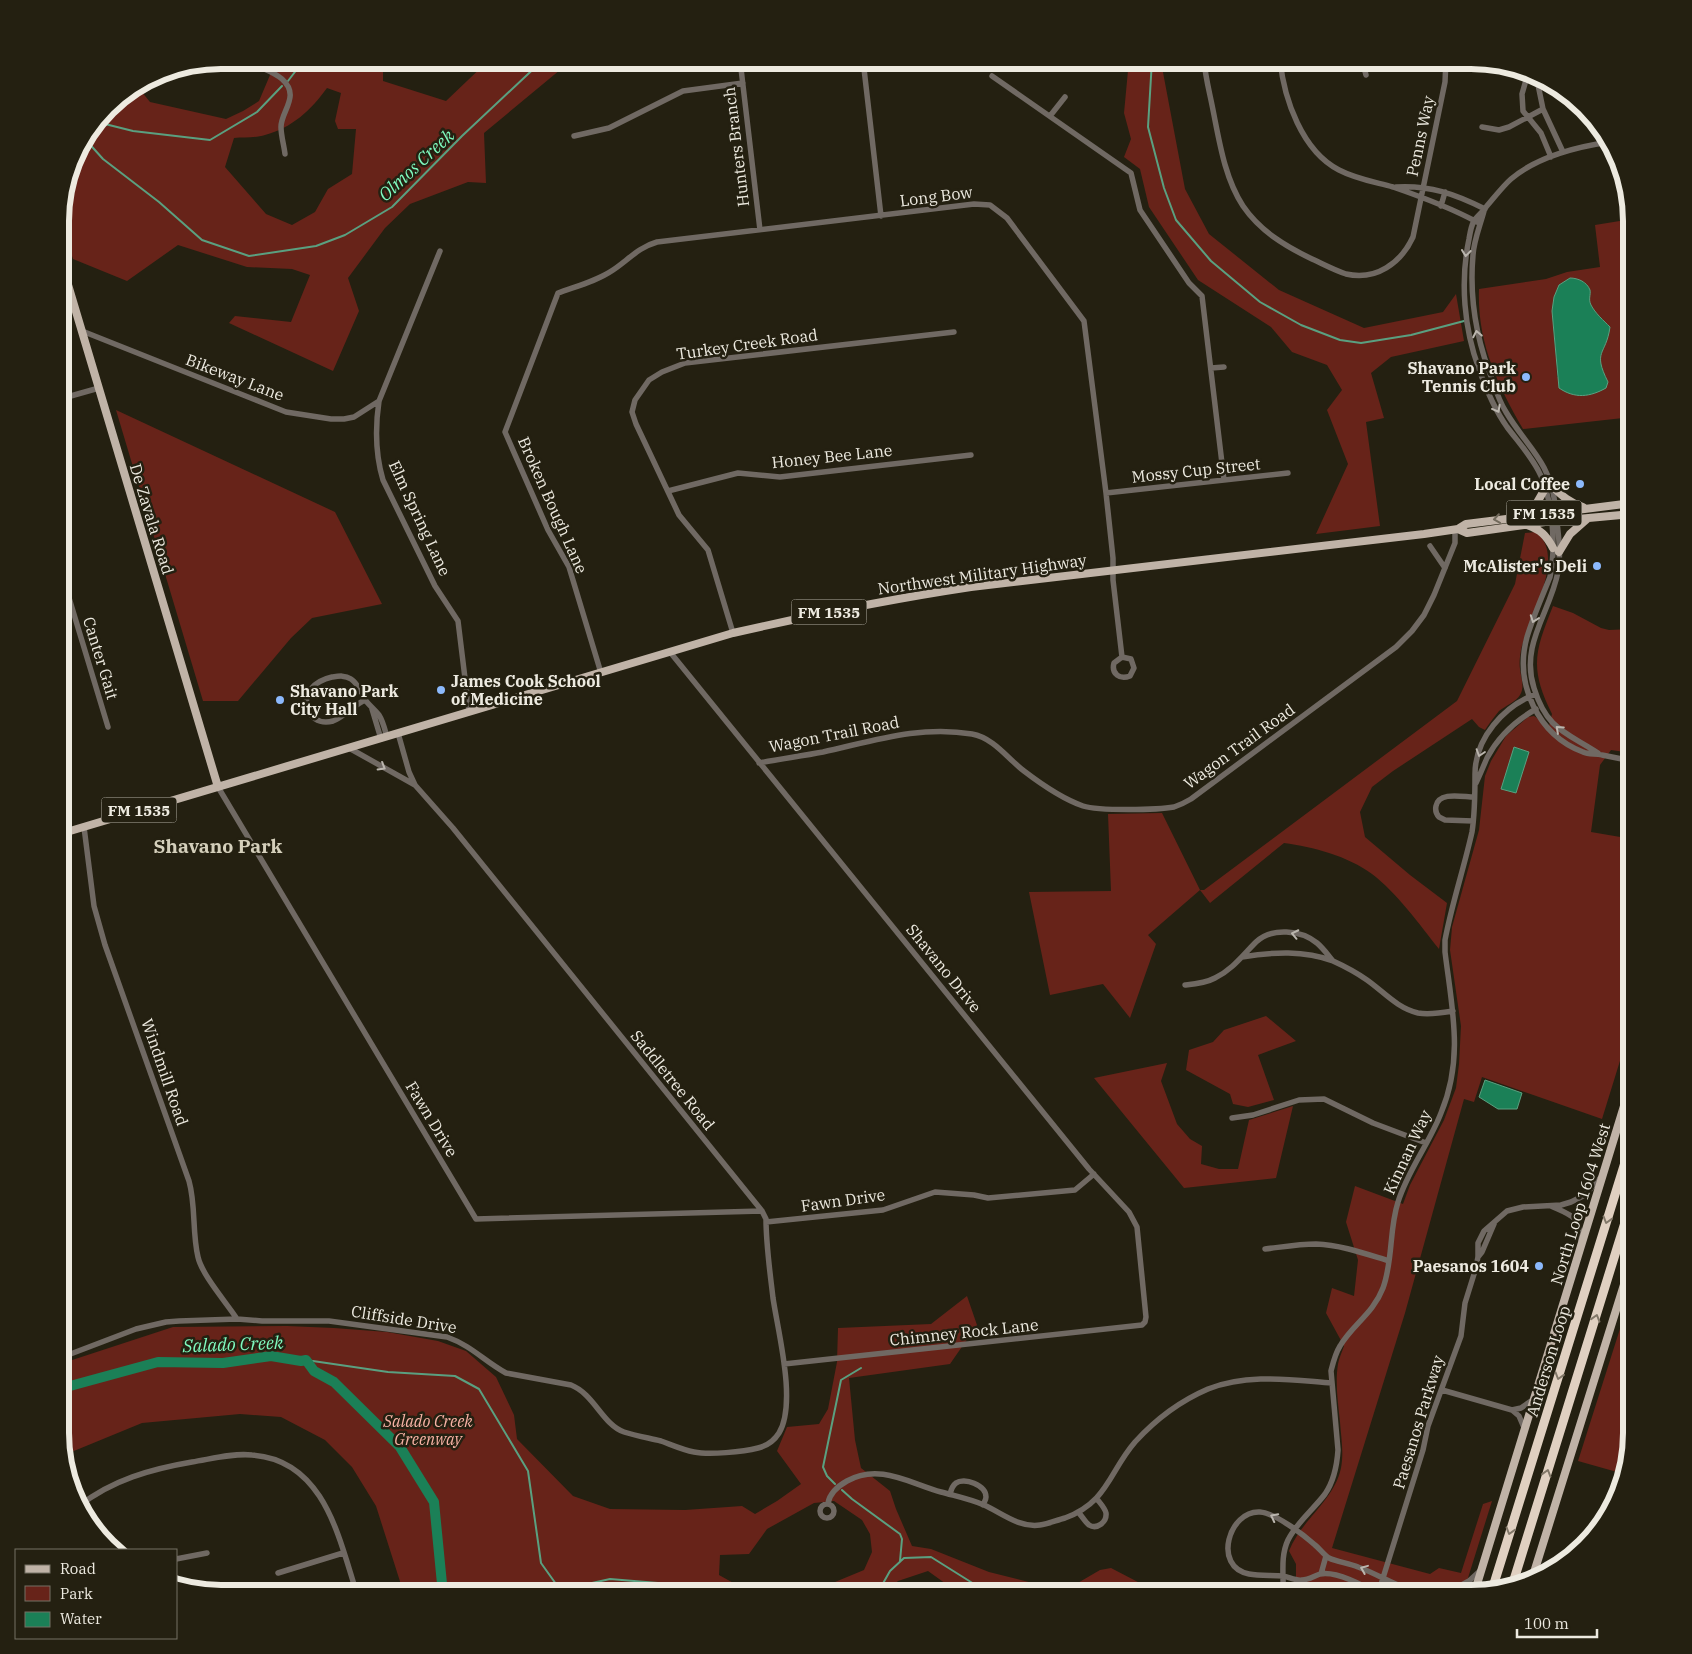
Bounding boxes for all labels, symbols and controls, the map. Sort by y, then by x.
street label: Hunters Branch [719,86,753,208]
street label: Penns Way [1402,93,1438,178]
water label: Olmos Creek [373,124,459,206]
street label: Long Bow [898,182,974,210]
one-way arrow [1462,248,1472,257]
street label: Turkey Creek Road [675,324,819,364]
one-way arrow [1473,330,1483,339]
street label: Bikeway Lane [183,349,287,405]
place label: Shavano Park Tennis Club [1408,358,1516,396]
marker: Shavano Park Tennis Club [1520,371,1532,383]
one-way arrow [1490,404,1500,413]
street label: Broken Bough Lane [514,434,592,576]
street label: Honey Bee Lane [771,440,893,472]
street label: Mossy Cup Street [1131,453,1262,487]
street label: Elm Spring Lane [385,457,455,579]
street label: De Zavala Road [126,461,178,577]
place label: Local Coffee [1474,474,1570,494]
marker: Local Coffee [1574,478,1586,490]
road number: FM 1535 [1506,500,1582,526]
one-way arrow [1492,514,1501,524]
street label: Northwest Military Highway [876,549,1088,599]
place label: McAlister's Deli [1463,556,1587,576]
marker: McAlister's Deli [1591,560,1603,572]
road number: FM 1535 [792,600,866,624]
street label: Canter Gait [79,614,123,702]
one-way arrow [1530,614,1540,623]
place label: James Cook School of Medicine [451,671,601,709]
place label: Shavano Park City Hall [290,681,398,719]
marker: James Cook School of Medicine [435,684,447,696]
marker: Shavano Park City Hall [274,694,286,706]
street label: Wagon Trail Road [1180,699,1299,793]
street label: Wagon Trail Road [767,711,901,756]
one-way arrow [1556,725,1565,734]
one-way arrow [1475,749,1485,757]
one-way arrow [377,761,386,771]
road number: FM 1535 [102,798,176,822]
district label: Shavano Park [154,834,283,858]
street label: Shavano Drive [902,920,986,1016]
one-way arrow [1290,929,1299,940]
street label: Windmill Road [137,1016,193,1128]
street label: Saddletree Road [627,1026,720,1134]
street label: Fawn Drive [402,1078,462,1160]
street label: Kinnan Way [1379,1106,1436,1198]
street label: North Loop 1604 West [1546,1120,1614,1287]
street label: Fawn Drive [800,1184,886,1216]
one-way arrow [1603,1216,1613,1224]
place label: Paesanos 1604 [1413,1256,1529,1276]
marker: Paesanos 1604 [1533,1260,1545,1272]
street label: Cliffside Drive [350,1301,458,1337]
street label: Anderson Loop [1522,1303,1574,1419]
street label: Chimney Rock Lane [889,1314,1039,1350]
one-way arrow [1590,1314,1600,1322]
water label: Salado Creek [181,1331,284,1357]
street label: Paesanos Parkway [1388,1352,1448,1491]
one-way arrow [1554,1371,1564,1379]
park label: Salado Creek Greenway [382,1411,473,1449]
one-way arrow [1542,1469,1552,1477]
one-way arrow [1270,1513,1279,1523]
one-way arrow [1506,1526,1516,1534]
legend [15,1549,178,1639]
text: Road [60,1559,96,1578]
one-way arrow [1360,1565,1369,1575]
text: Park [60,1584,93,1603]
scale bar [1517,1606,1597,1638]
text: Water [60,1609,102,1628]
text: 100 m [1524,1614,1569,1633]

